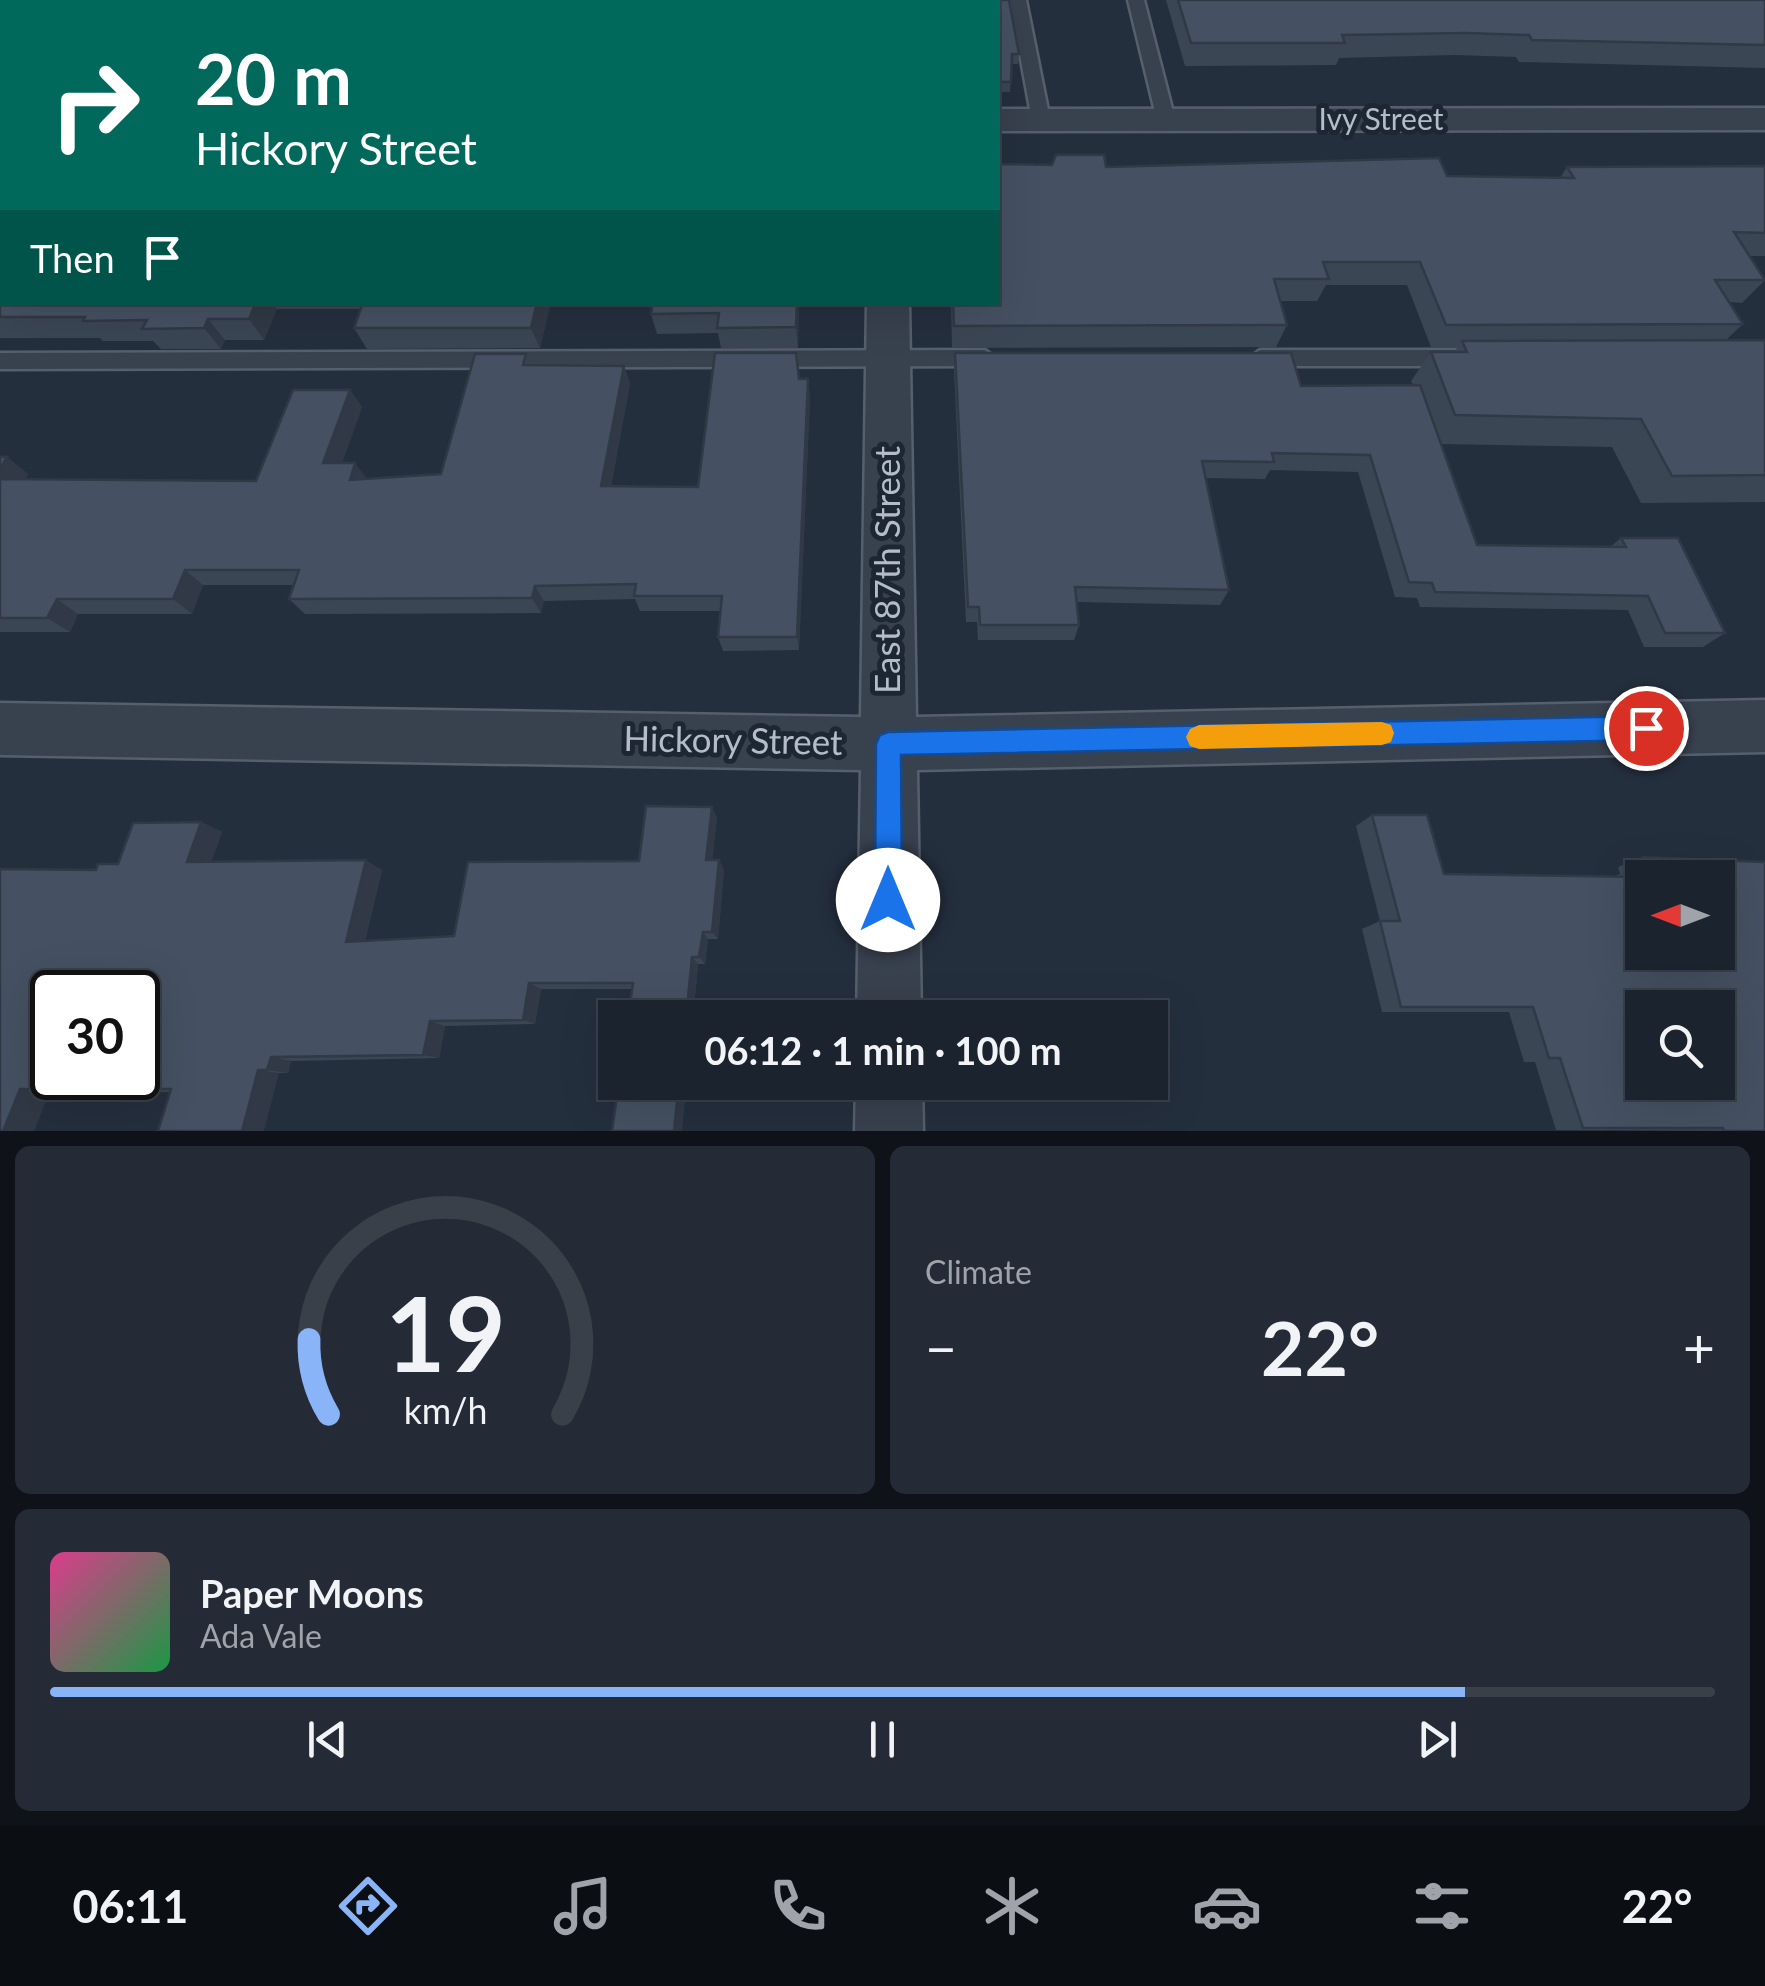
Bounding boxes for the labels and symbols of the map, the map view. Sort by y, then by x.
street label: Ivy Street [1319,100,1444,136]
street label: East 87th Street [865,446,907,694]
pin [1604,686,1689,771]
street label: Hickory Street [623,716,843,762]
position arrow [836,848,940,952]
north arrow [1625,860,1735,970]
speed limit sign: 30 [30,970,160,1100]

